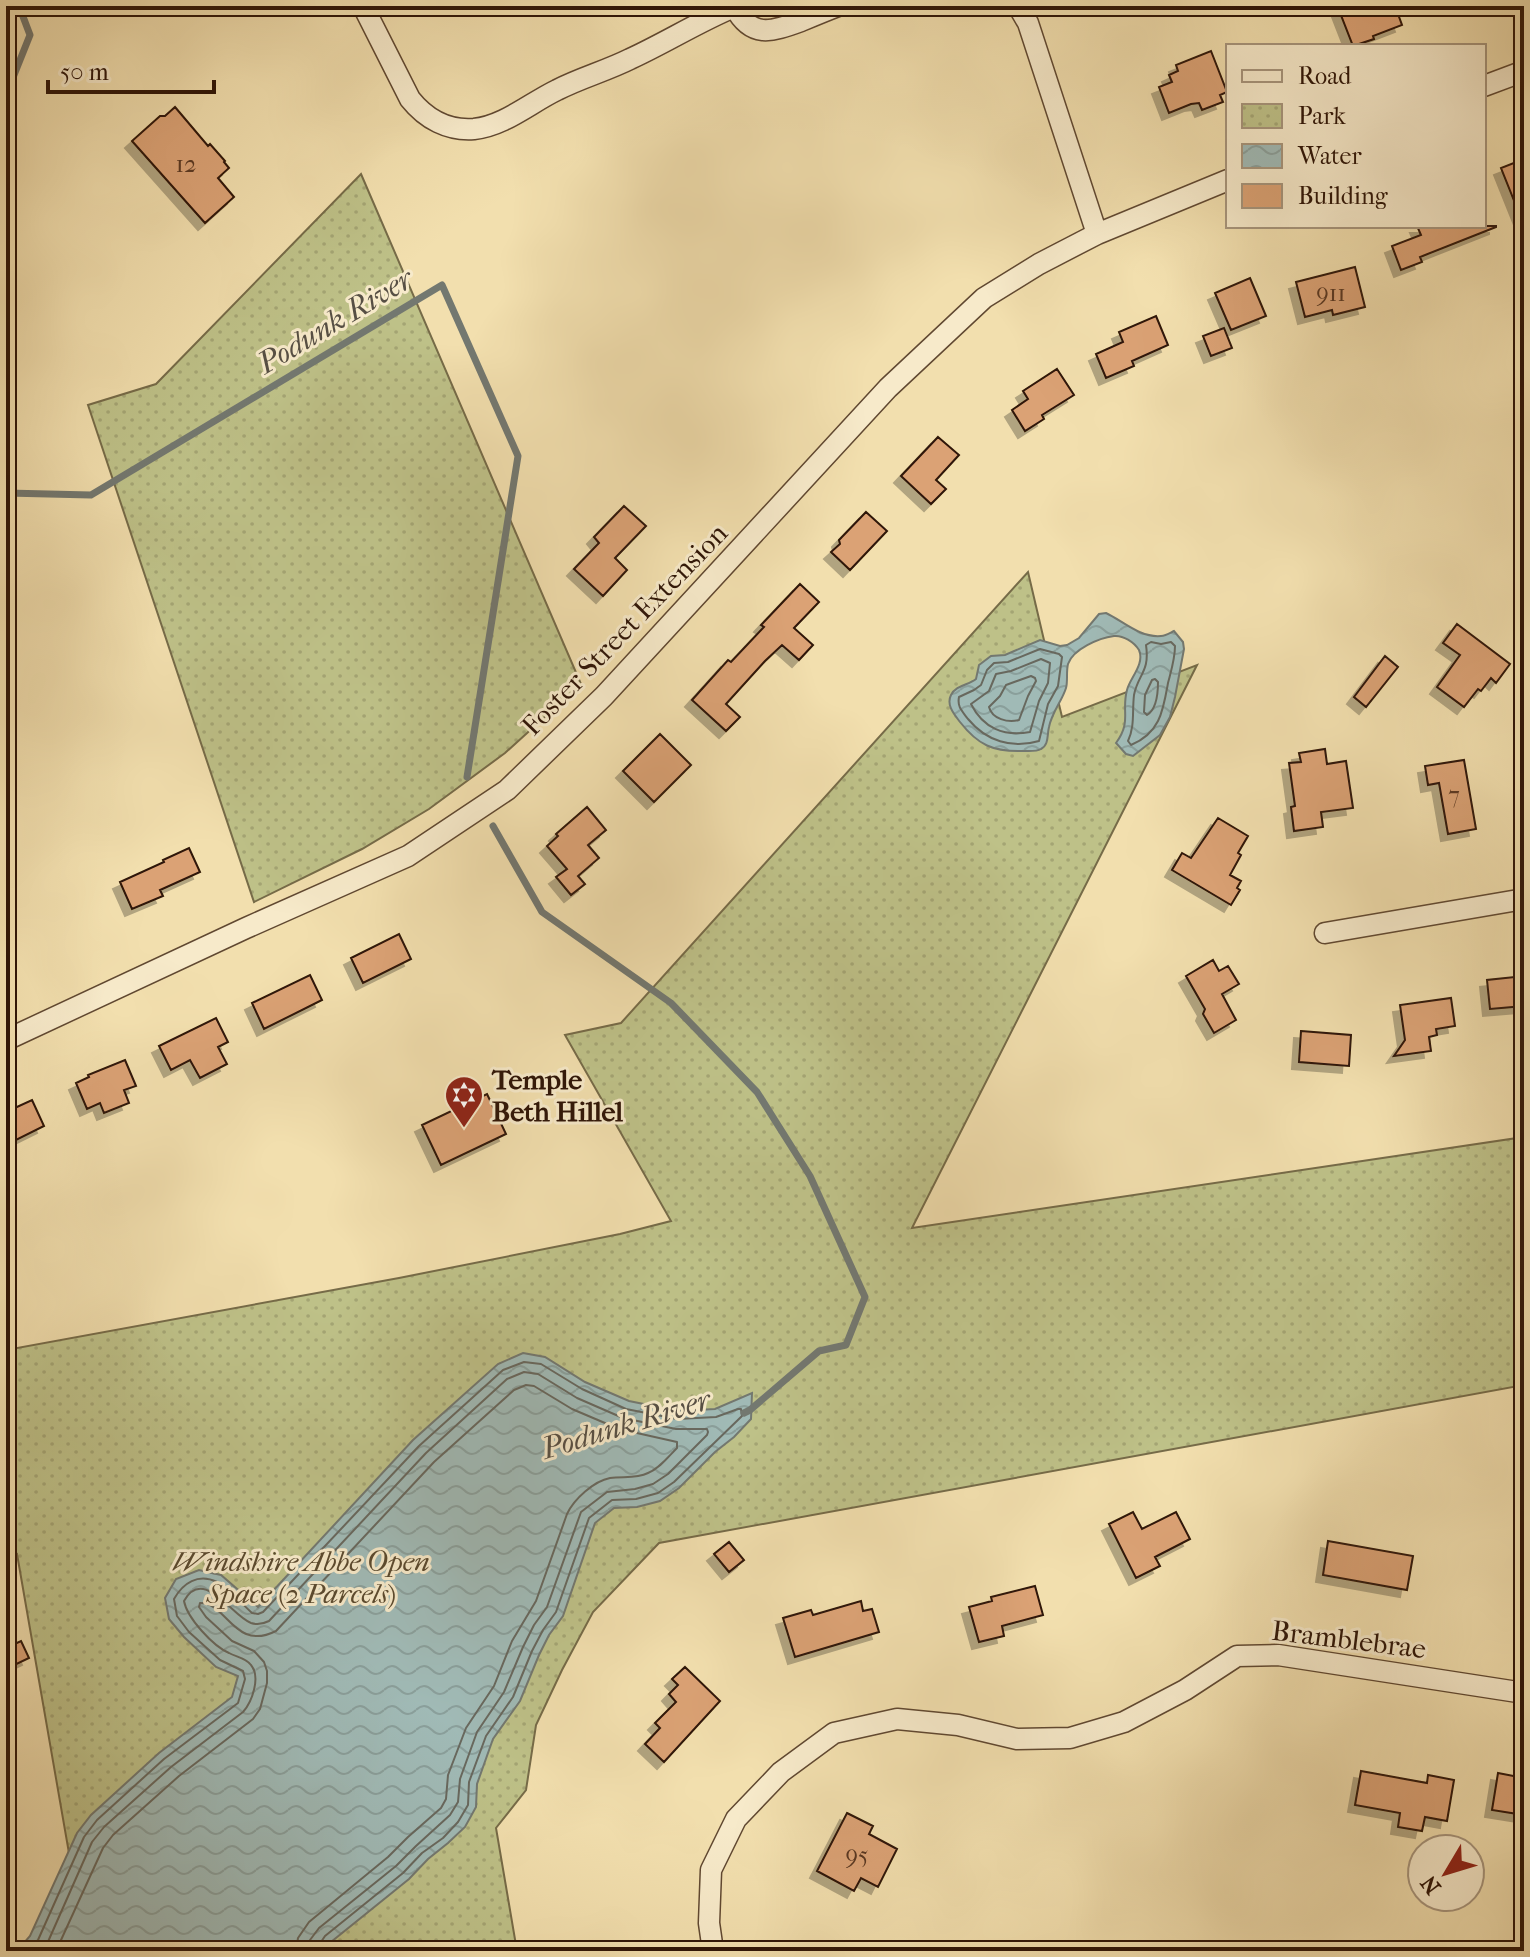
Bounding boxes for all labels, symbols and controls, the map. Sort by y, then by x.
scale bar [48,44,214,94]
legend [1226,44,1486,228]
text: 50 m [60,58,109,86]
text: Road [1298,62,1352,90]
text: Park [1298,102,1346,130]
text: Water [1297,142,1362,170]
house number: 12 [176,150,196,178]
text: Building [1298,182,1389,210]
water label: Podunk River [250,260,421,382]
house number: 911 [1316,279,1346,307]
street label: Foster Street Extension [515,517,734,742]
house number: 7 [1448,781,1460,809]
place label: Temple Beth Hillel [491,1063,623,1128]
synagogue icon: Temple Beth Hillel [443,1074,485,1129]
water label: Podunk River [536,1381,717,1467]
park label: Windshire Abbe Open Space (2 Parcels) [172,1545,430,1610]
street label: Bramblebrae [1270,1614,1428,1665]
north arrow [1406,1833,1486,1913]
house number: 95 [846,1841,868,1869]
text: N [1415,1870,1446,1899]

